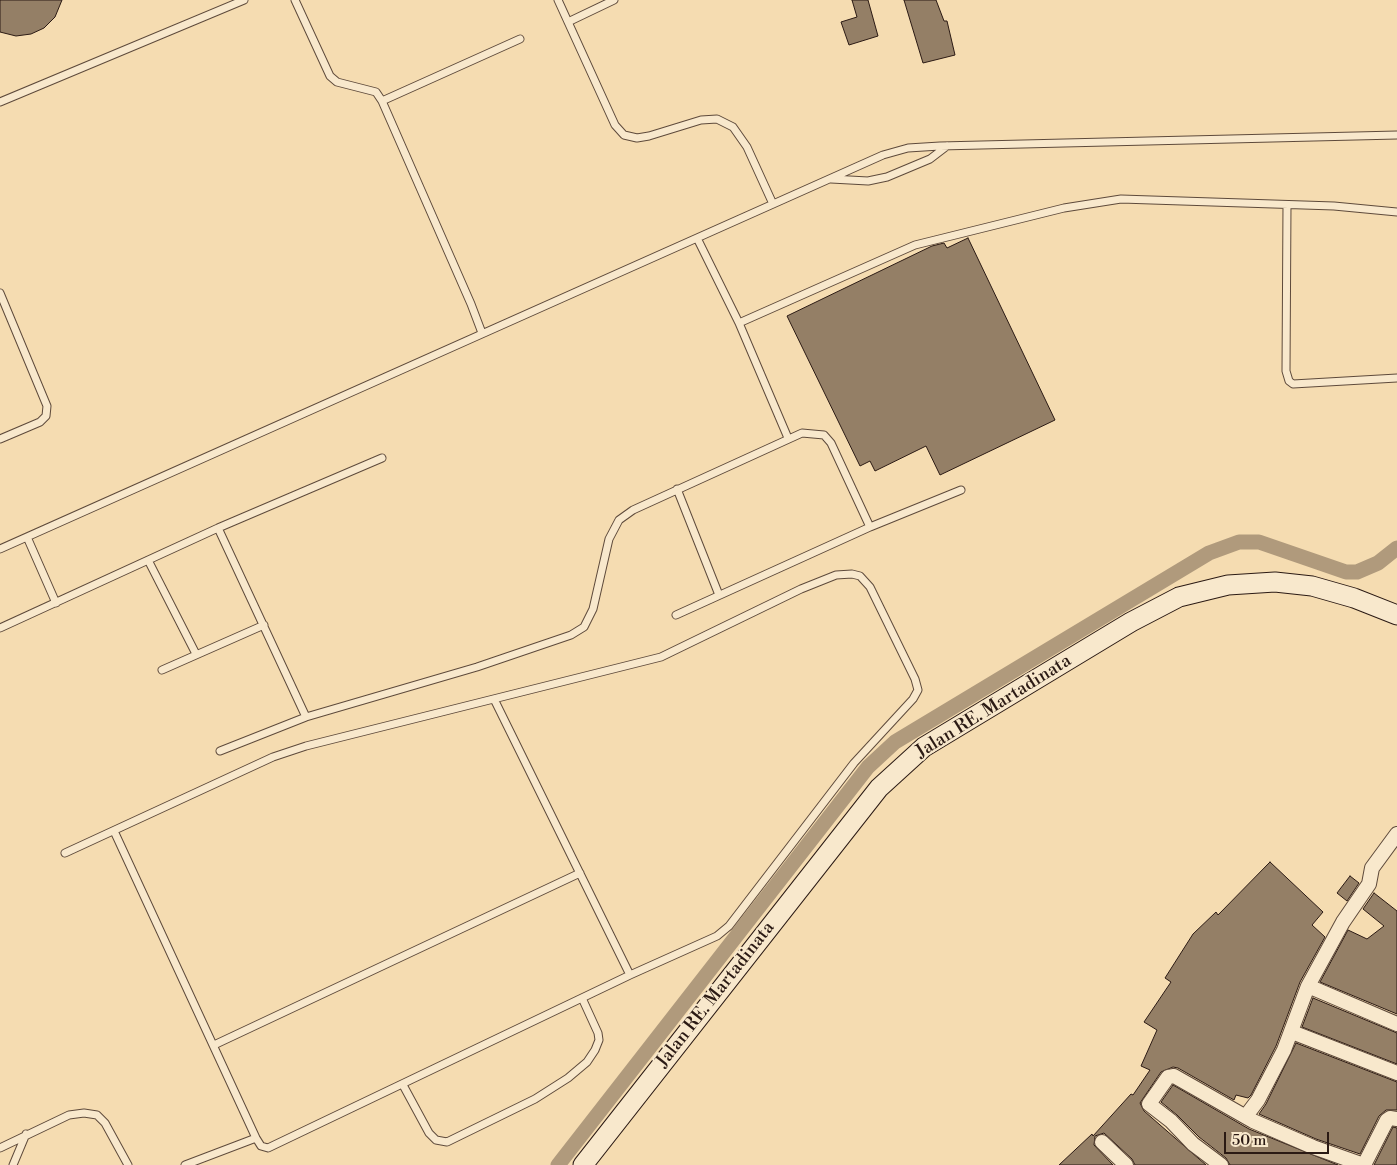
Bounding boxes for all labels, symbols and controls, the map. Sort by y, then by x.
street label: Jalan RE. Martadinata [912,650,1076,764]
street label: Jalan RE. Martadinata [652,918,780,1072]
scale bar [1227,1122,1332,1154]
text: 50 m [1232,1131,1266,1150]

